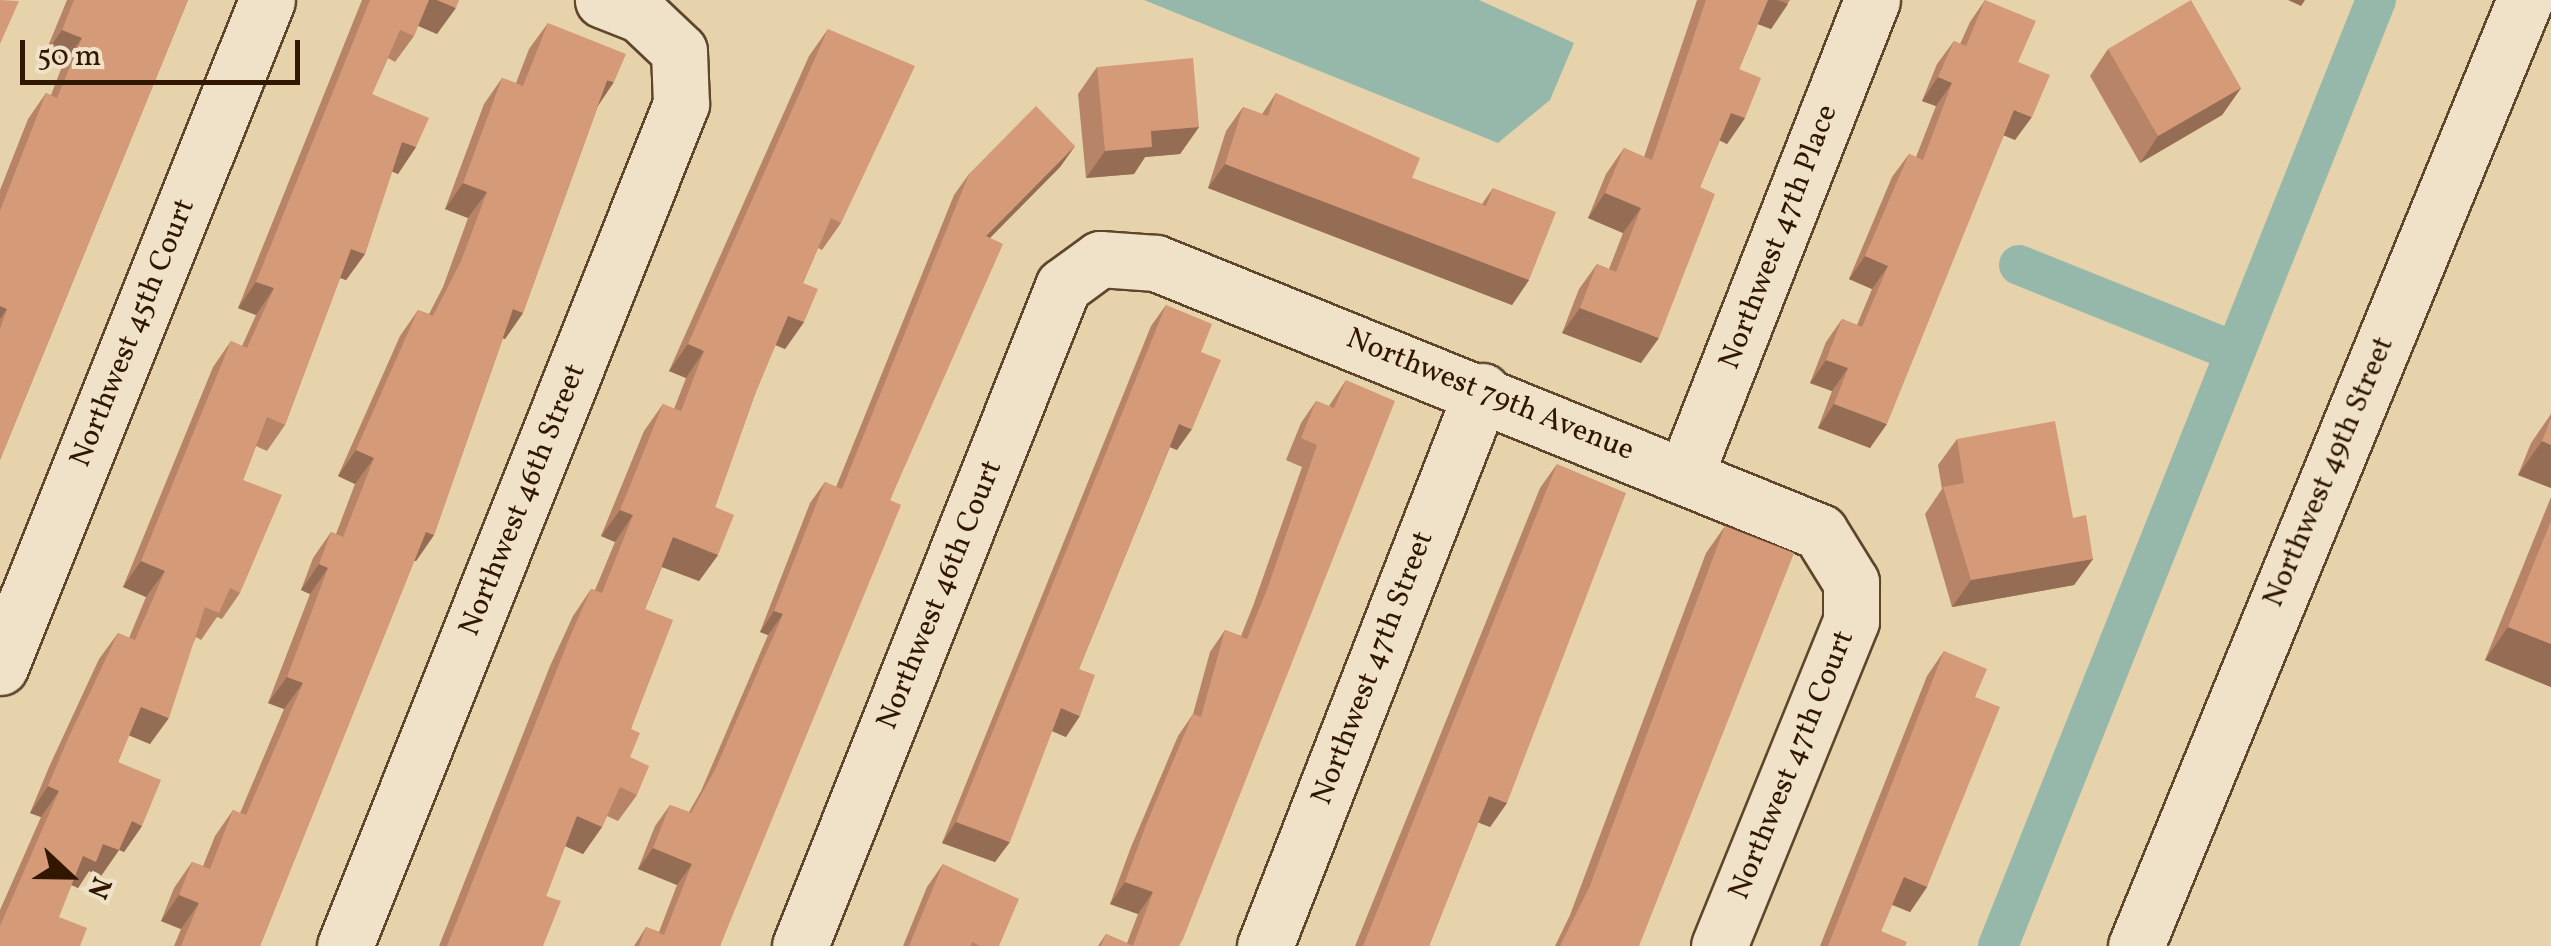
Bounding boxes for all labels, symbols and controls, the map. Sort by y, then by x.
scale bar [25,20,305,82]
text: 50 m [37,36,101,78]
street label: Northwest 47th Place [1712,100,1846,374]
street label: Northwest 45th Court [63,194,203,472]
street label: Northwest 79th Avenue [1341,321,1639,469]
street label: Northwest 49th Street [2256,331,2402,613]
street label: Northwest 46th Street [452,359,594,641]
street label: Northwest 46th Court [870,455,1010,735]
street label: Northwest 47th Street [1304,526,1442,810]
street label: Northwest 47th Court [1722,625,1862,905]
north arrow [20,826,120,926]
text: N [76,871,120,904]

